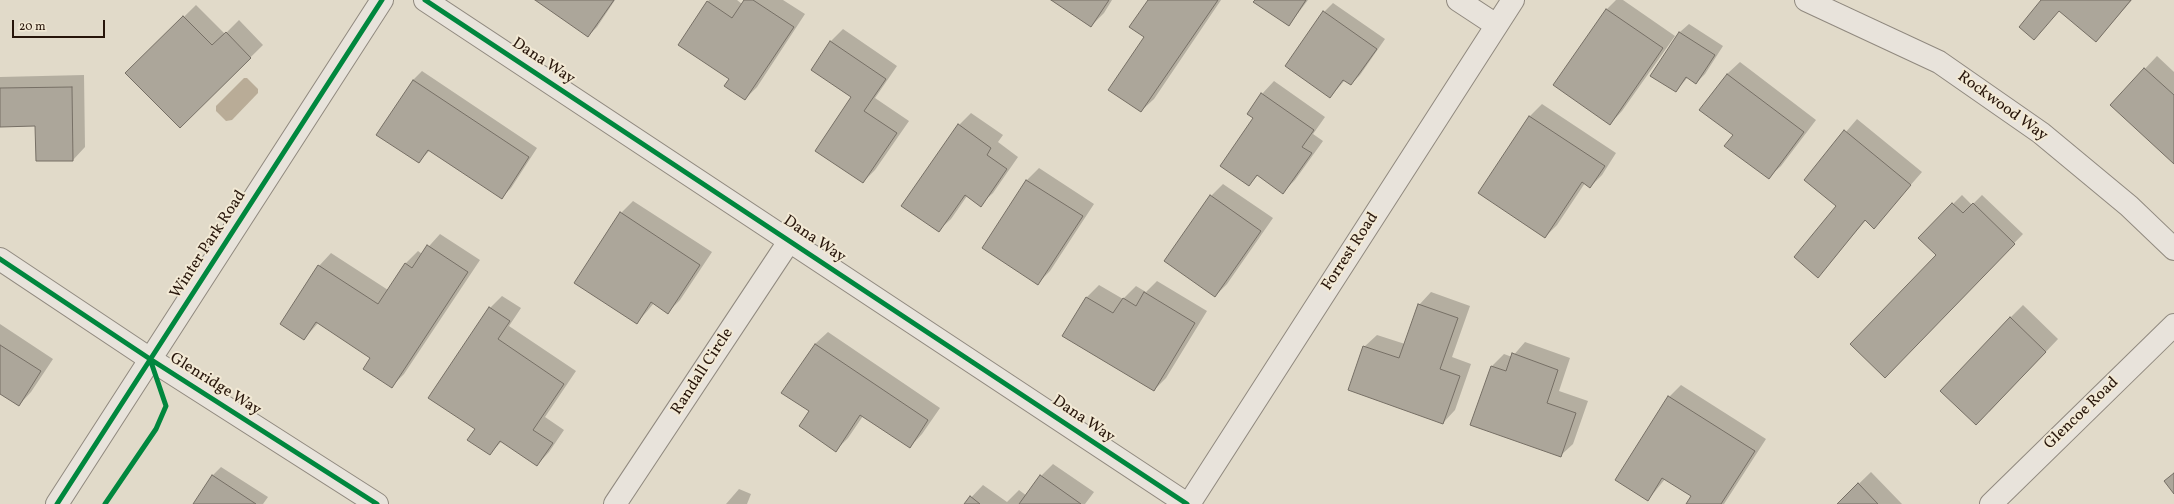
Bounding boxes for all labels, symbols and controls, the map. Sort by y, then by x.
scale bar [14,12,107,38]
text: 20 m [19,19,46,35]
street label: Dana Way [508,34,578,90]
street label: Rockwood Way [1953,68,2051,146]
street label: Winter Park Road [167,187,251,303]
street label: Forrest Road [1319,209,1383,295]
street label: Dana Way [779,212,849,268]
street label: Randall Circle [668,325,738,419]
street label: Glenridge Way [166,349,264,421]
street label: Glencoe Road [2041,374,2123,454]
street label: Dana Way [1048,392,1118,448]

